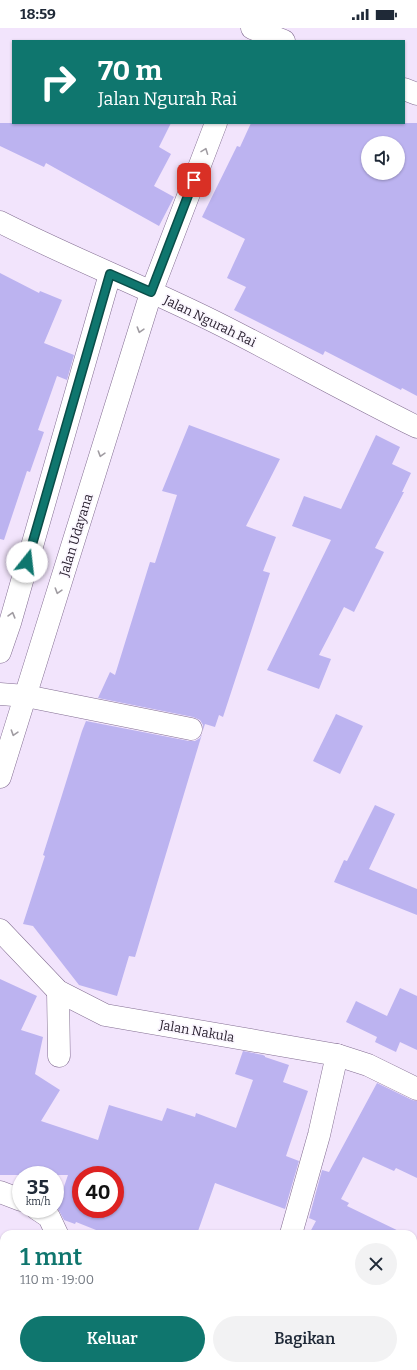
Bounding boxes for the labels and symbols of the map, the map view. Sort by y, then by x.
one-way arrow [200,148,208,155]
pin [177,163,211,197]
street label: Jalan Ngurah Rai [161,292,259,350]
one-way arrow [136,326,144,333]
one-way arrow [97,450,106,457]
street label: Jalan Udayana [56,492,96,579]
position arrow [6.0,541,48.0,583]
one-way arrow [54,588,63,595]
one-way arrow [7,611,16,618]
one-way arrow [10,730,19,737]
street label: Jalan Nakula [157,1017,236,1045]
speed limit sign: 40 [72,1166,124,1218]

